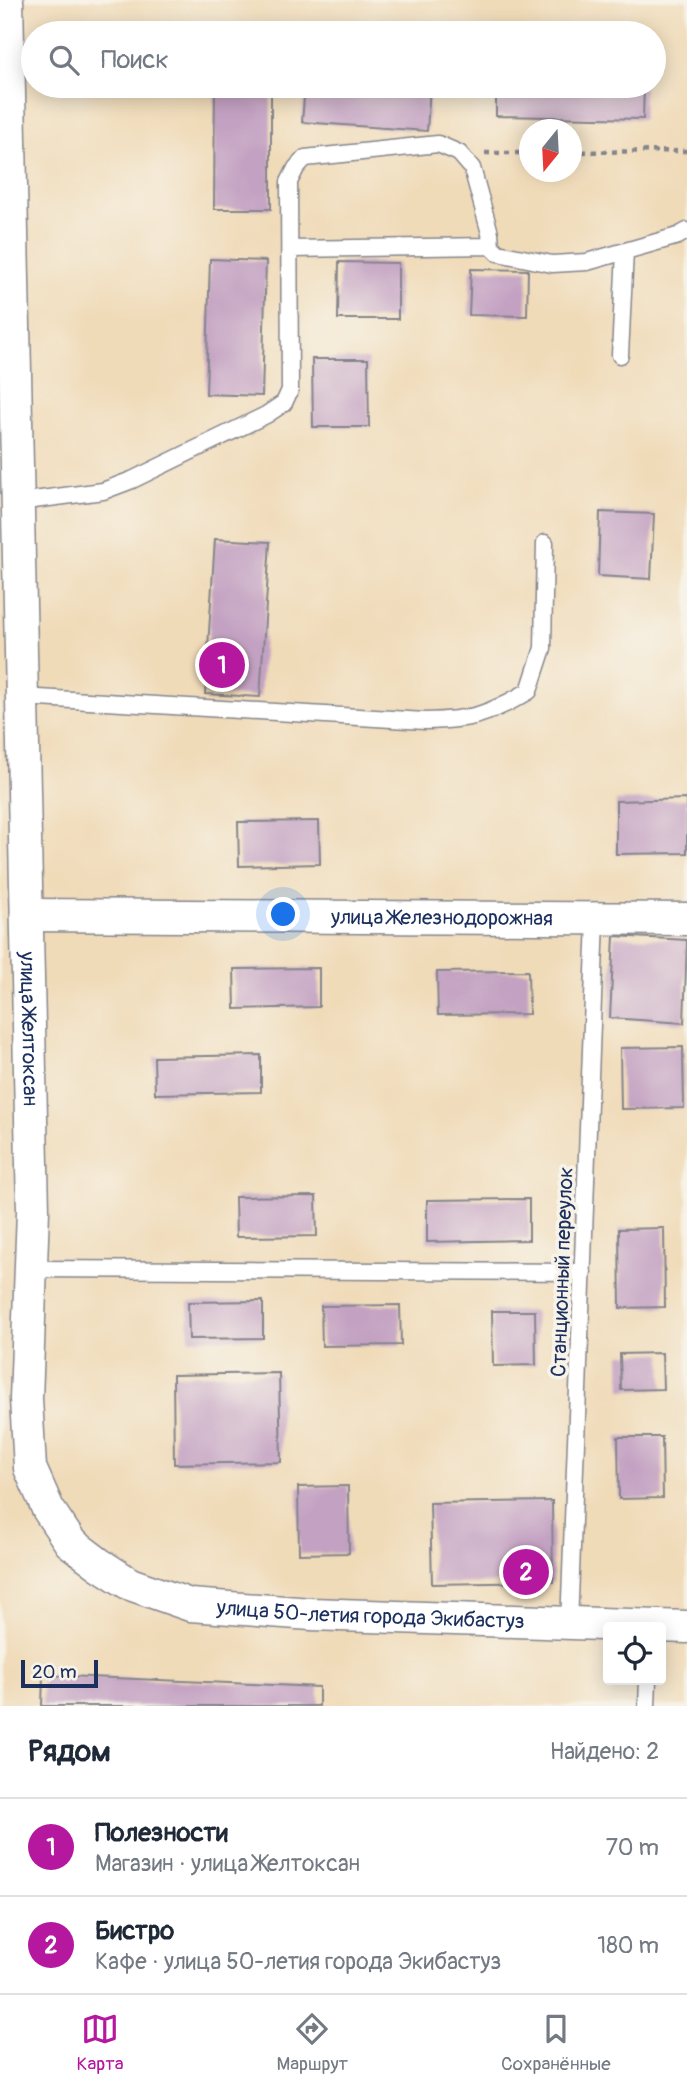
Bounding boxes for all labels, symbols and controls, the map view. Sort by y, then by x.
search box [21,21,666,98]
icon: search [45,41,83,79]
text: Поиск [101,44,169,76]
north arrow [519,119,582,182]
pin: 1 [199,639,245,691]
your location [266,897,300,931]
street label: улица Железнодорожная [330,904,553,932]
street label: улица Желтоксан [13,950,44,1106]
street label: Станционный переулок [545,1166,580,1377]
pin: 2 [503,1546,549,1598]
street label: улица 50-летия города Экибастуз [215,1594,525,1635]
map controls [603,1622,666,1685]
button: locate [603,1622,666,1685]
scale bar [21,1657,98,1689]
text: 20 m [32,1660,77,1684]
text: Рядом [28,1733,111,1770]
text: Найдено: 2 [550,1737,659,1766]
text: Полезности [95,1817,228,1849]
text: 1 [47,1833,56,1862]
text: 70 m [606,1833,659,1862]
text: Магазин · улица Желтоксан [95,1849,360,1878]
text: Бистро [95,1915,174,1947]
text: 2 [45,1931,57,1960]
text: 180 m [597,1931,659,1960]
text: Кафе · улица 50-летия города Экибастуз [95,1947,501,1976]
tab: Карта [76,2010,124,2076]
tab: Маршрут [277,2010,348,2076]
tab: Сохранённые [501,2010,611,2076]

